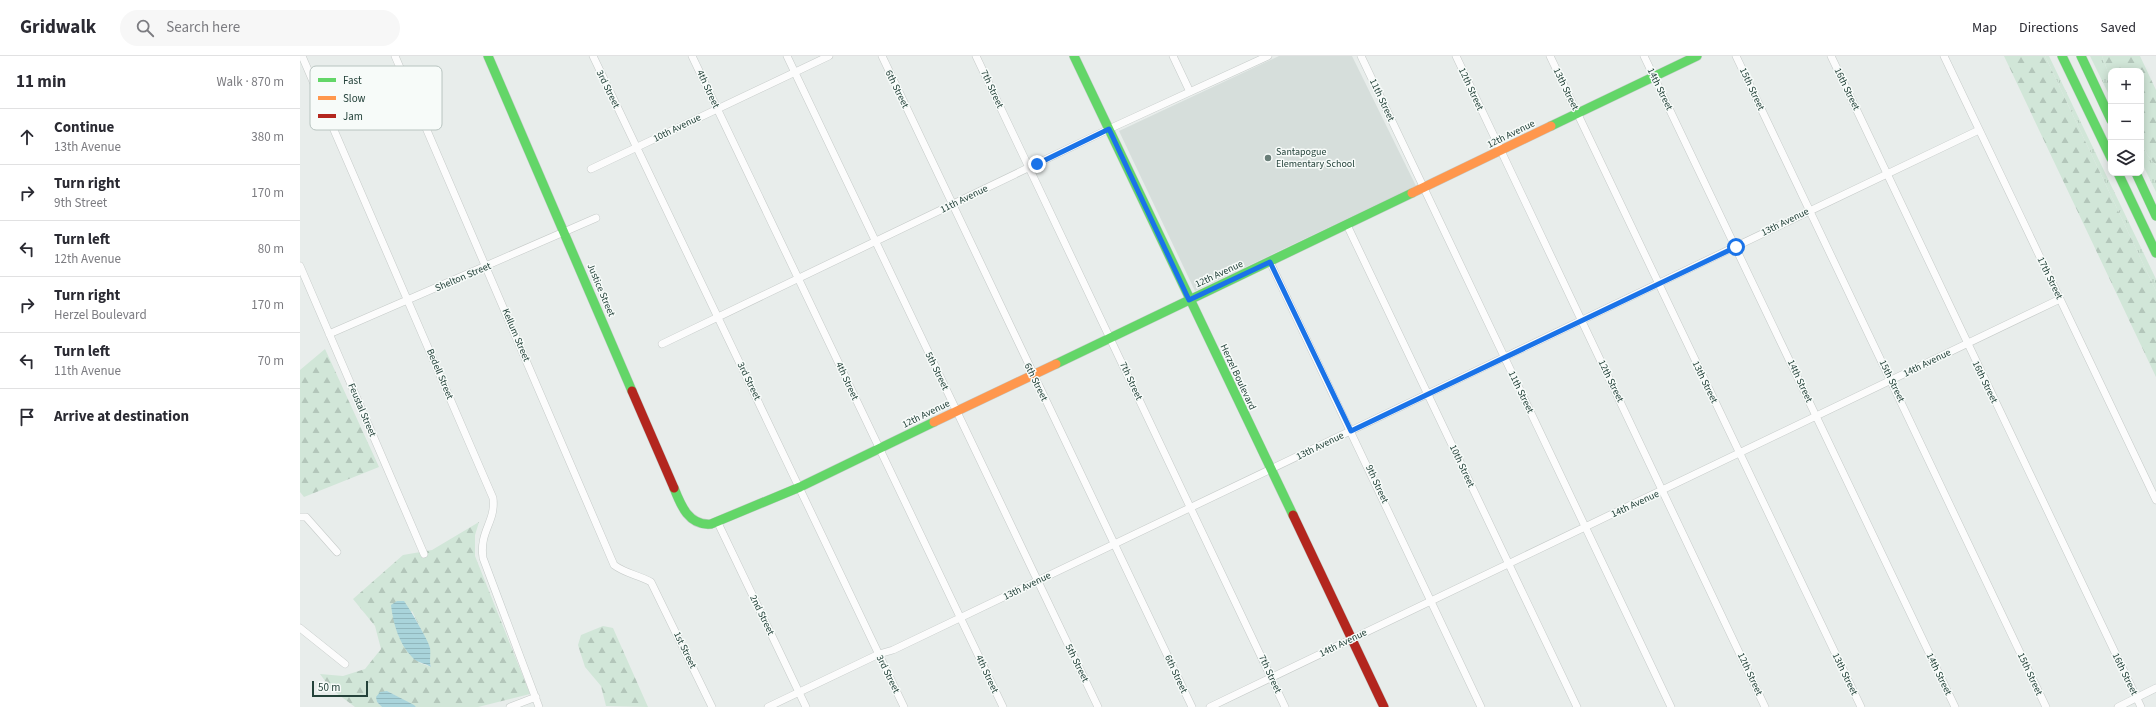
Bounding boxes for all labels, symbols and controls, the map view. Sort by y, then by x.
search box [120,10,400,46]
text: Gridwalk [20,14,96,41]
icon: search [134,17,156,39]
text: Search here [166,17,240,38]
text: Map [1972,18,1997,38]
text: Directions [2019,18,2078,38]
text: Saved [2100,18,2136,38]
street label: 12th Street [1455,65,1487,113]
street label: 13th Street [1550,65,1583,113]
street label: 14th Street [1644,65,1677,113]
street label: 15th Street [1736,65,1768,113]
street label: 16th Street [1831,65,1864,113]
legend [310,66,442,130]
street label: 3rd Street [593,68,624,111]
street label: 4th Street [693,68,723,111]
street label: 6th Street [882,68,913,111]
street label: 7th Street [977,68,1007,111]
map controls [2108,68,2144,176]
button: + [2108,68,2144,104]
text: 11 min [16,70,66,94]
text: Walk · 870 m [216,73,284,91]
text: Fast [343,73,362,88]
street label: 11th Street [1366,76,1398,124]
text: Slow [343,91,366,106]
button: − [2108,104,2144,140]
text: Jam [343,109,363,124]
street label: 10th Avenue [651,110,703,146]
street label: 12th Avenue [1485,116,1537,152]
text: Continue [54,117,114,138]
icon: ahead [16,126,38,148]
text: 380 m [251,128,284,146]
text: 13th Avenue [54,138,121,156]
button: layers [2108,140,2144,176]
place label: Santapogue Elementary School [1276,145,1355,171]
marker: Santapogue Elementary School [1263,153,1273,163]
route end [1028,155,1046,173]
text: Turn right [54,173,120,194]
street label: 11th Avenue [938,181,990,217]
icon: right [16,182,38,204]
text: 170 m [251,184,284,202]
text: 9th Street [54,194,107,212]
street label: 13th Avenue [1759,204,1811,240]
text: Turn left [54,229,110,250]
icon: left [16,238,38,260]
route start [1727,238,1745,256]
text: 80 m [258,240,284,258]
text: 12th Avenue [54,250,121,268]
street label: 17th Street [2034,254,2067,302]
street label: 12th Avenue [1193,257,1245,291]
street label: Shelton Street [433,259,494,295]
street label: Justice Street [584,261,619,319]
text: Turn right [54,285,120,306]
icon: right [16,294,38,316]
text: 170 m [251,296,284,314]
text: Herzel Boulevard [54,306,147,324]
street label: Kellum Street [499,306,534,364]
text: Turn left [54,341,110,362]
street label: Herzel Boulevard [1217,342,1259,412]
street label: 14th Avenue [1901,345,1953,381]
street label: Bedell Street [423,347,457,402]
icon: left [16,350,38,372]
street label: 5th Street [922,350,953,393]
text: 70 m [258,352,284,370]
street label: 12th Street [1595,357,1628,405]
street label: 14th Street [1784,357,1816,405]
street label: 15th Street [1876,357,1909,405]
street label: 13th Street [1689,358,1722,406]
street label: 16th Street [1969,358,2002,406]
street label: 3rd Street [734,360,765,403]
street label: 4th Street [832,360,862,403]
street label: 7th Street [1116,360,1146,403]
street label: 6th Street [1021,361,1052,404]
text: 11th Avenue [54,362,121,380]
street label: 11th Street [1505,368,1538,416]
street label: Feustal Street [344,381,380,440]
street label: 12th Avenue [900,396,952,432]
icon: arrive [16,406,38,428]
text: Arrive at destination [54,406,189,427]
street label: 13th Avenue [1294,428,1346,464]
street label: 10th Street [1446,442,1478,490]
street label: 9th Street [1362,463,1392,506]
street label: 14th Avenue [1609,487,1661,521]
street label: 13th Avenue [1001,568,1053,604]
street label: 2nd Street [746,593,778,638]
street label: 14th Avenue [1317,625,1369,661]
street label: 1st Street [670,629,700,671]
street label: 5th Street [1062,642,1093,685]
street label: 12th Street [1734,650,1766,698]
street label: 13th Street [1829,650,1862,698]
street label: 14th Street [1923,650,1956,698]
street label: 15th Street [2014,650,2046,698]
street label: 16th Street [2109,650,2142,698]
street label: 3rd Street [873,653,904,696]
street label: 4th Street [972,653,1002,696]
street label: 6th Street [1161,653,1191,696]
street label: 7th Street [1255,653,1285,696]
scale bar [312,679,368,698]
text: 50 m [318,680,340,695]

